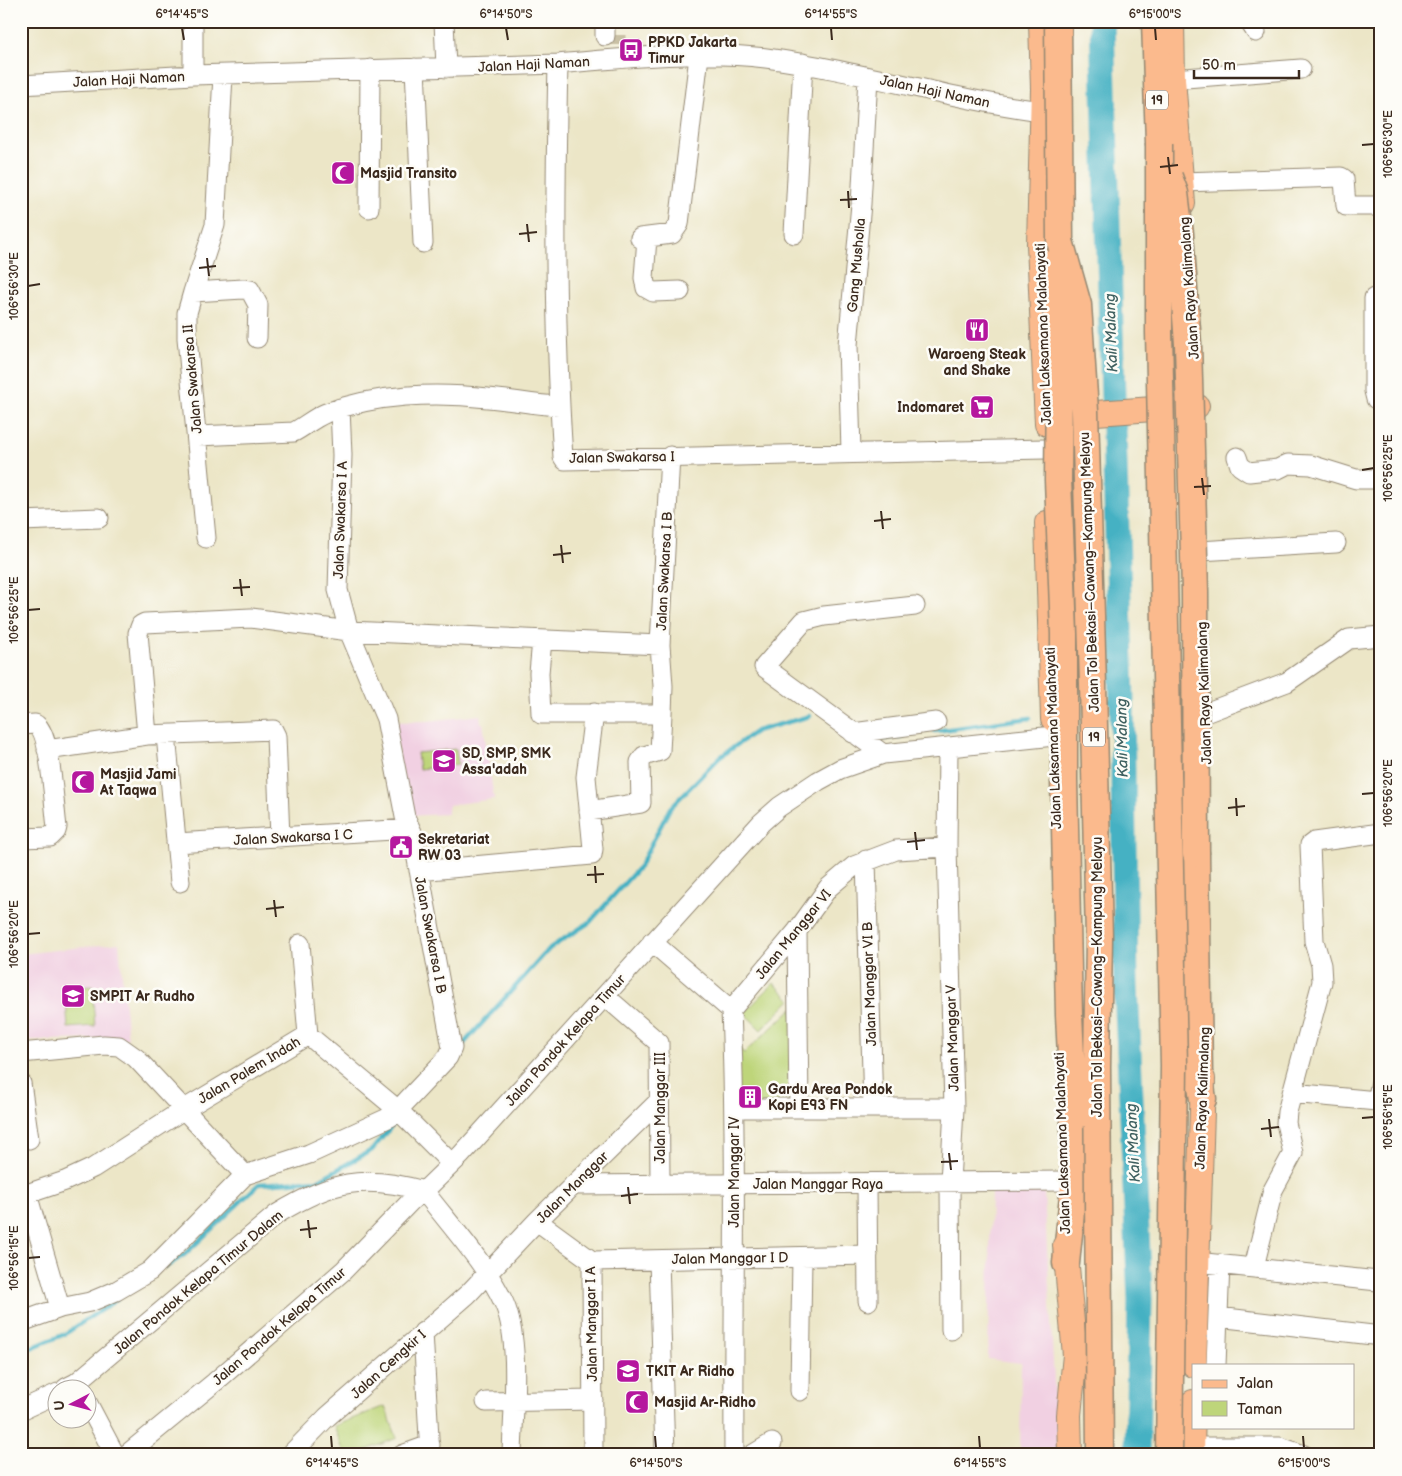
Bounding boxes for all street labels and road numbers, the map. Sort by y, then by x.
street label: Jalan Haji Naman [478,53,590,76]
street label: Jalan Haji Naman [73,68,185,91]
street label: Jalan Haji Naman [878,72,992,111]
road number: 19 [1146,90,1168,110]
street label: Jalan Raya Kalimalang [1176,216,1203,360]
street label: Gang Musholla [844,217,869,313]
street label: Jalan Laksamana Malahayati [1032,243,1055,425]
street label: Jalan Swakarsa II [179,323,206,434]
street label: Jalan Tol Bekasi–Cawang–Kampung Melayu [1076,432,1103,712]
street label: Jalan Swakarsa I [569,448,675,467]
street label: Jalan Swakarsa I A [330,460,351,579]
street label: Jalan Swakarsa I B [653,511,676,631]
street label: Jalan Raya Kalimalang [1194,621,1215,765]
street label: Jalan Laksamana Malahayati [1042,647,1065,829]
road number: 19 [1083,728,1105,746]
street label: Jalan Swakarsa I C [233,826,353,849]
street label: Jalan Tol Bekasi–Cawang–Kampung Melayu [1089,837,1106,1117]
street label: Jalan Swakarsa I B [411,875,450,995]
street label: Jalan Manggar VI [752,886,835,983]
street label: Jalan Manggar VI B [859,921,880,1046]
street label: Jalan Pondok Kelapa Timur [502,970,630,1110]
street label: Jalan Manggar V [942,984,963,1092]
street label: Jalan Raya Kalimalang [1192,1026,1213,1170]
street label: Jalan Palem Indah [195,1033,304,1108]
street label: Jalan Manggar III [652,1052,669,1164]
street label: Jalan Laksamana Malahayati [1051,1052,1074,1234]
street label: Jalan Manggar IV [726,1116,743,1228]
street label: Jalan Manggar [533,1147,613,1227]
street label: Jalan Manggar Raya [753,1176,883,1193]
street label: Jalan Pondok Kelapa Timur Dalam [110,1206,286,1358]
street label: Jalan Manggar I D [671,1249,789,1268]
street label: Jalan Pondok Kelapa Timur [209,1263,349,1389]
street label: Jalan Manggar I A [582,1266,601,1382]
street label: Jalan Cengkir I [347,1326,429,1403]

